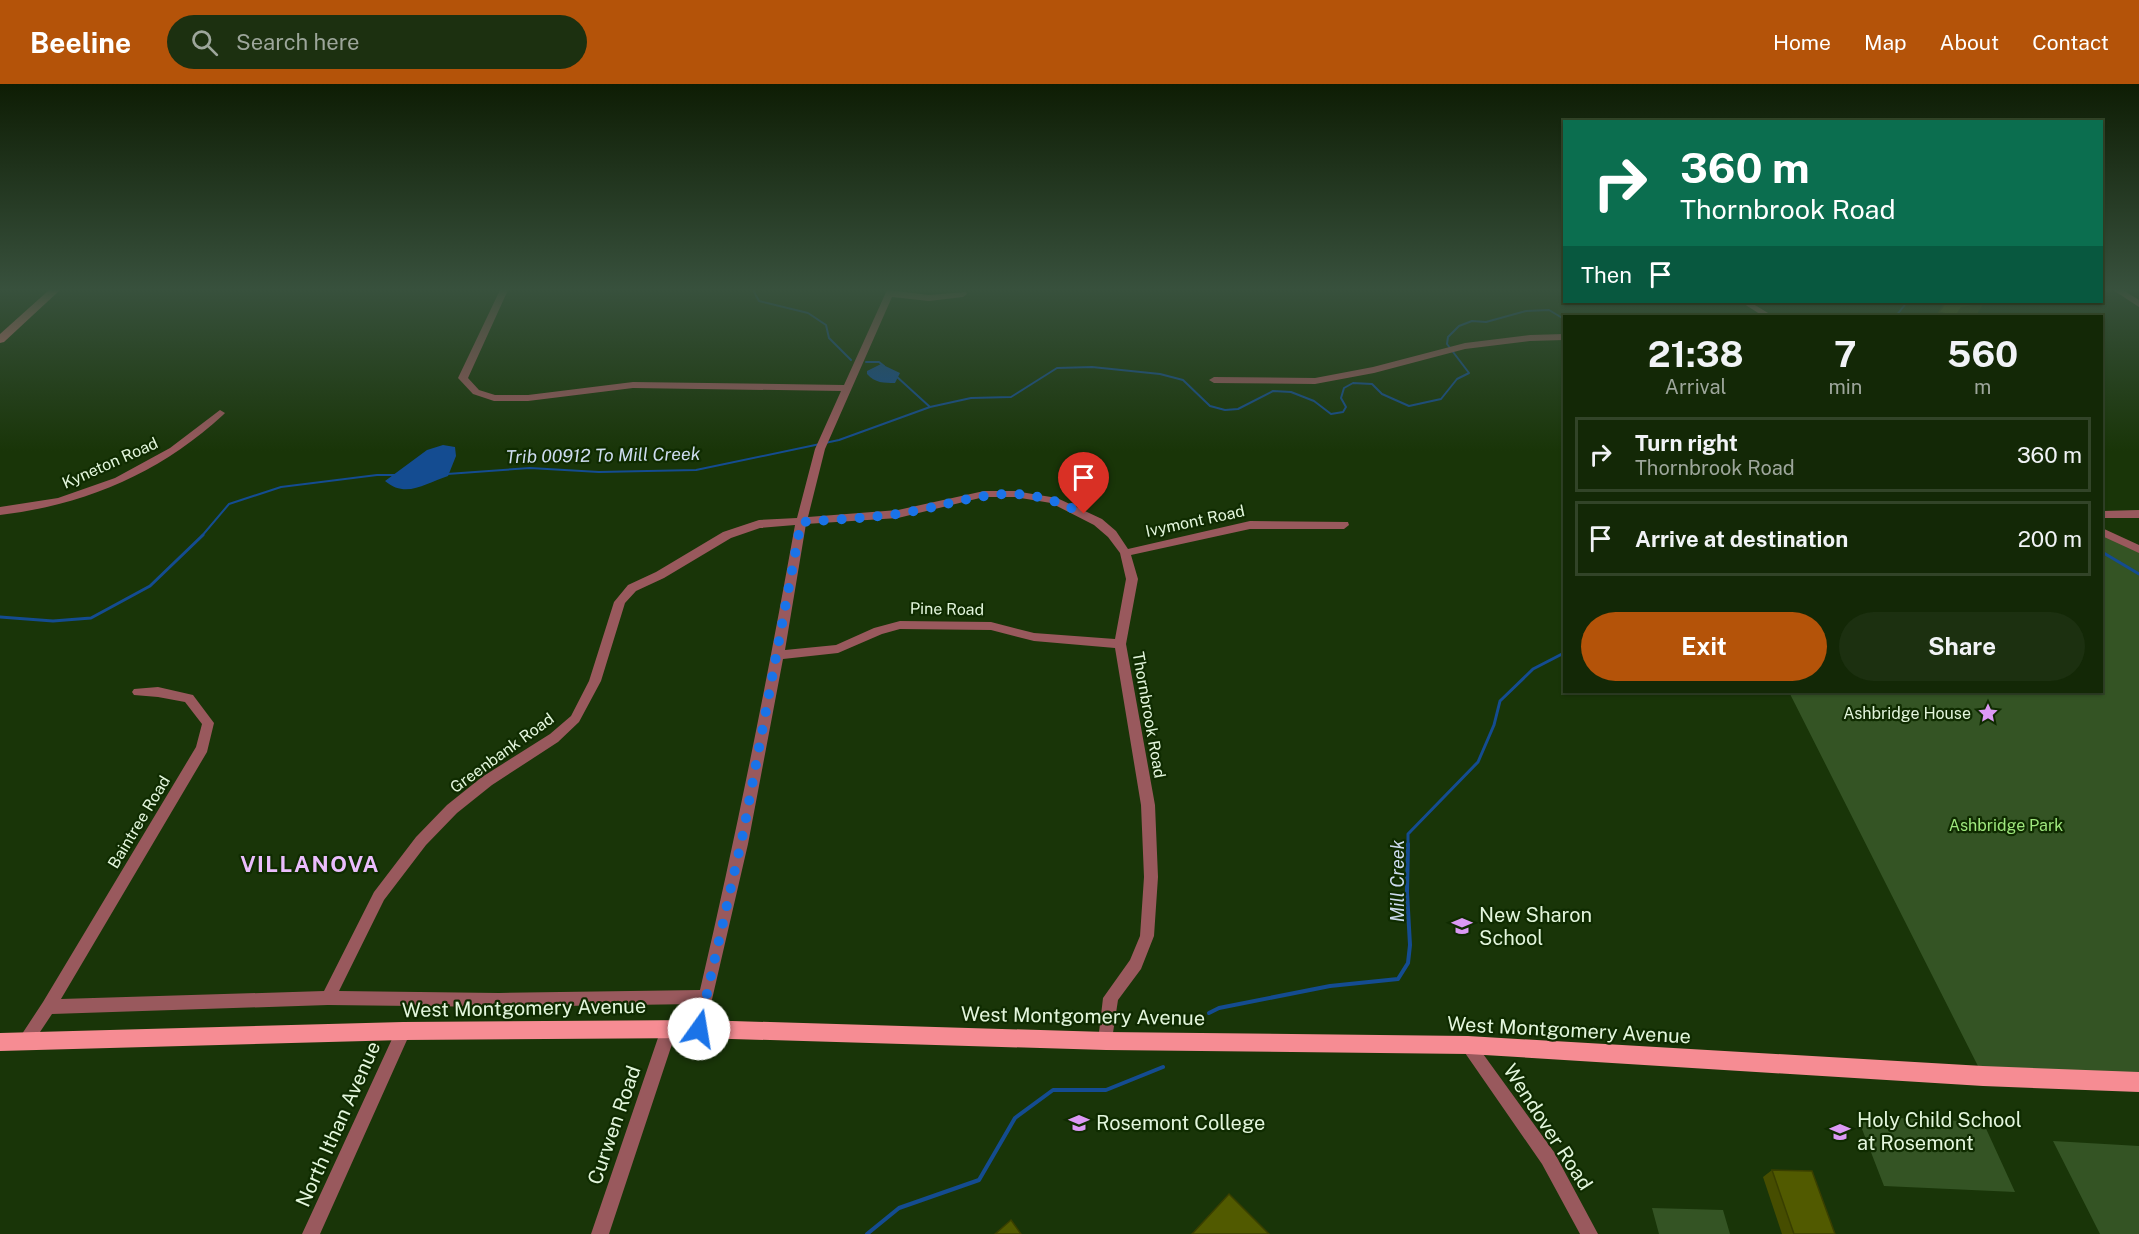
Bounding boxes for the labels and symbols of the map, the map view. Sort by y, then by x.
street label: Kyneton Road [59,433,161,493]
water label: Trib 00912 To Mill Creek [505,443,701,467]
pin [1058,452,1109,514]
street label: Ivymont Road [1144,501,1246,541]
street label: Pine Road [910,599,984,619]
street label: Thornbrook Road [1129,650,1169,780]
place icon: Ashbridge House [1976,701,2000,725]
place label: Ashbridge House [1843,704,1971,723]
street label: Greenbank Road [446,709,558,797]
street label: Baintree Road [104,772,174,872]
park label: Ashbridge Park [1949,816,2063,835]
water label: Mill Creek [1387,839,1408,922]
district label: VILLANOVA [240,851,380,877]
place label: New Sharon School [1479,903,1592,950]
school or university icon: New Sharon School [1450,914,1474,938]
street label: West Montgomery Avenue [402,994,646,1022]
position arrow [667,997,731,1061]
street label: West Montgomery Avenue [961,1002,1205,1030]
street label: West Montgomery Avenue [1446,1012,1692,1048]
street label: North Ithan Avenue [291,1037,385,1211]
street label: Wendover Road [1498,1060,1598,1194]
street label: Curwen Road [582,1062,646,1188]
place label: Holy Child School at Rosemont [1857,1108,2022,1155]
school or university icon: Rosemont College [1067,1111,1091,1135]
place label: Rosemont College [1096,1111,1265,1135]
school or university icon: Holy Child School at Rosemont [1828,1120,1852,1144]

